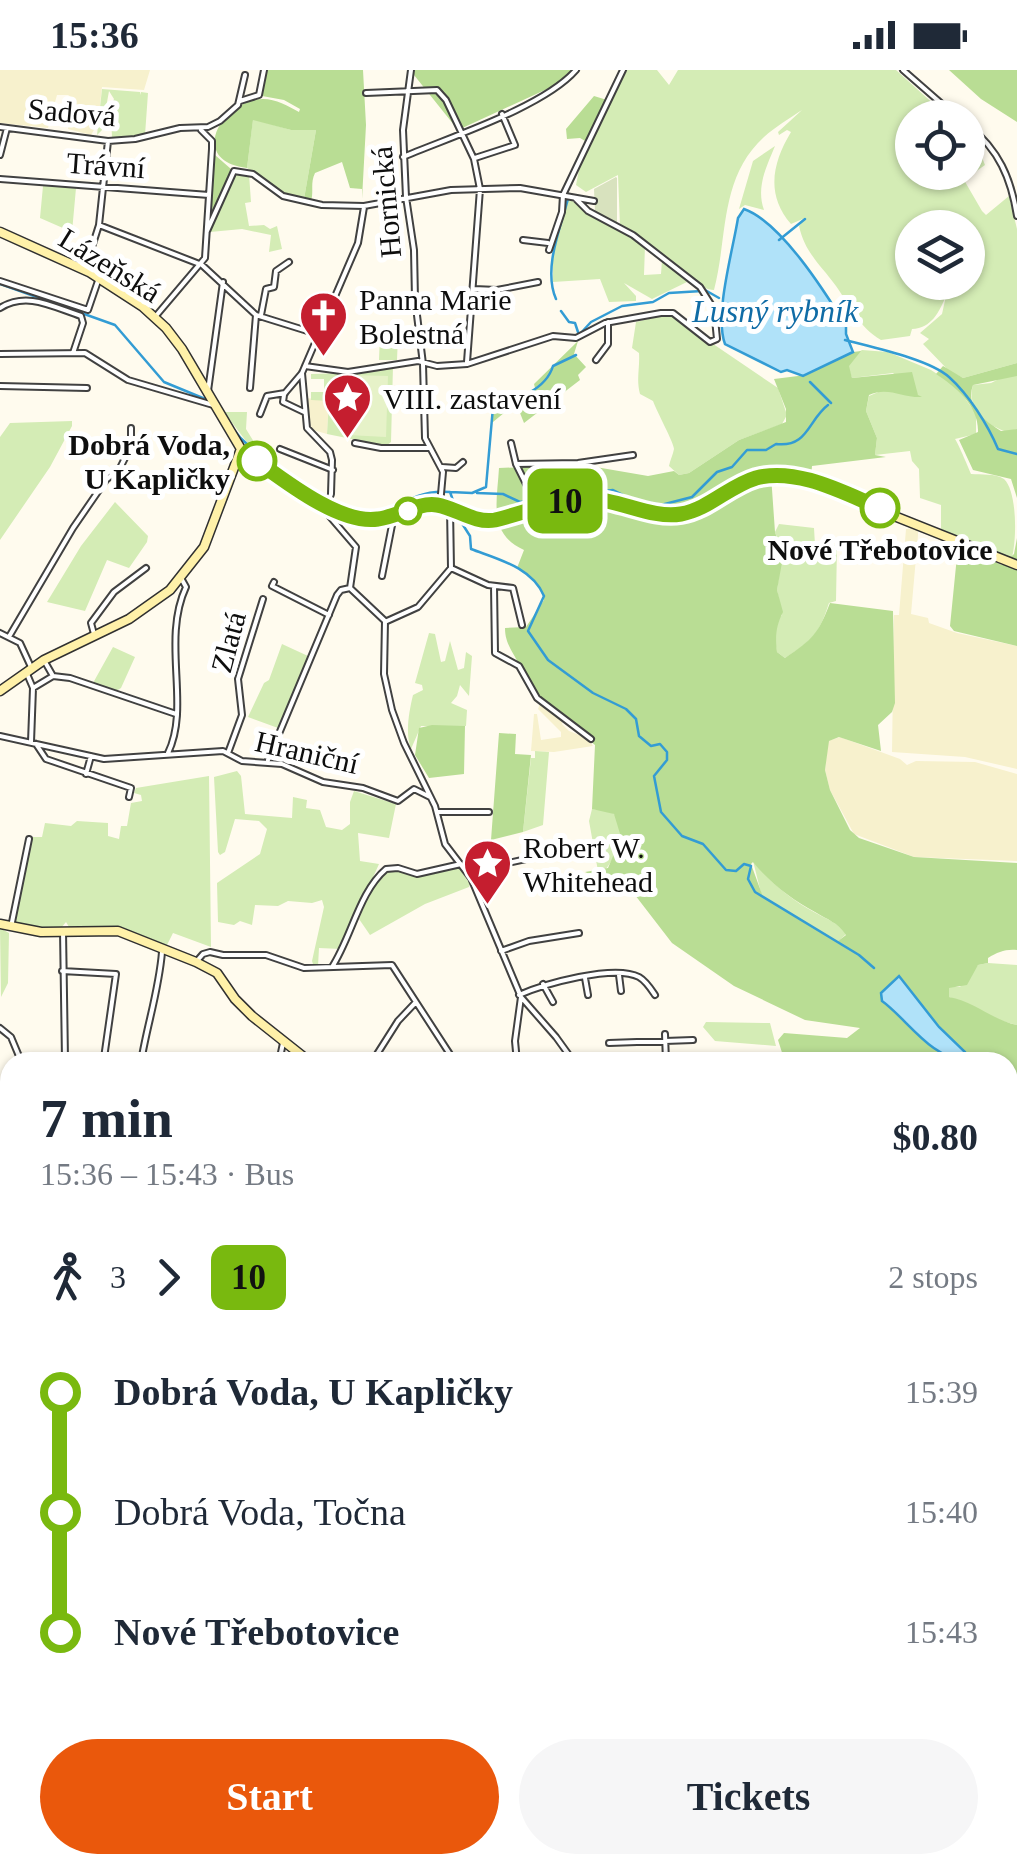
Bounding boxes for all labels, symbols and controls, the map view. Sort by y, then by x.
text: 15:36 [50,14,139,56]
street label: Sadová [27,92,117,132]
map controls [895,100,985,300]
button: locate [895,100,985,190]
street label: Hornická [365,145,407,259]
street label: Trávní [65,146,147,184]
button: layers [895,210,985,300]
street label: Lázeňská [53,221,167,309]
place label: Panna Marie Bolestná [359,283,511,350]
church icon: Panna Marie Bolestná [298,290,350,358]
water label: Lusný rybník [691,293,859,329]
place icon: VIII. zastavení [322,372,374,440]
place label: VIII. zastavení [383,382,562,415]
place label: Dobrá Voda, U Kapličky [68,428,230,495]
marker: Dobrá Voda, U Kapličky [238,442,276,480]
line badge: 10 [520,468,610,534]
text: 10 [548,482,583,521]
marker: Nové Třebotovice [861,489,899,527]
unlabelled marker [395,498,421,524]
place label: Nové Třebotovice [767,533,993,566]
street label: Zlatá [204,608,252,676]
street label: Hraniční [252,724,362,780]
place label: Robert W. Whitehead [523,831,653,898]
place icon: Robert W. Whitehead [462,838,514,906]
text: 7 min [40,1088,173,1149]
text: $0.80 [893,1116,978,1158]
text: 15:36 – 15:43 · Bus [40,1156,294,1192]
icon: walk [40,1250,95,1305]
icon: forward [141,1250,196,1305]
text: 10 [231,1258,266,1297]
text: 3 [110,1259,126,1295]
text: 2 stops [888,1259,978,1295]
text: Dobrá Voda, U Kapličky [114,1371,513,1413]
text: 15:39 [905,1374,978,1410]
text: Dobrá Voda, Točna [114,1491,406,1533]
text: 15:40 [905,1494,978,1530]
text: Nové Třebotovice [114,1611,399,1653]
text: 15:43 [905,1614,978,1650]
button: Start [40,1739,499,1854]
button: Tickets [519,1739,978,1854]

